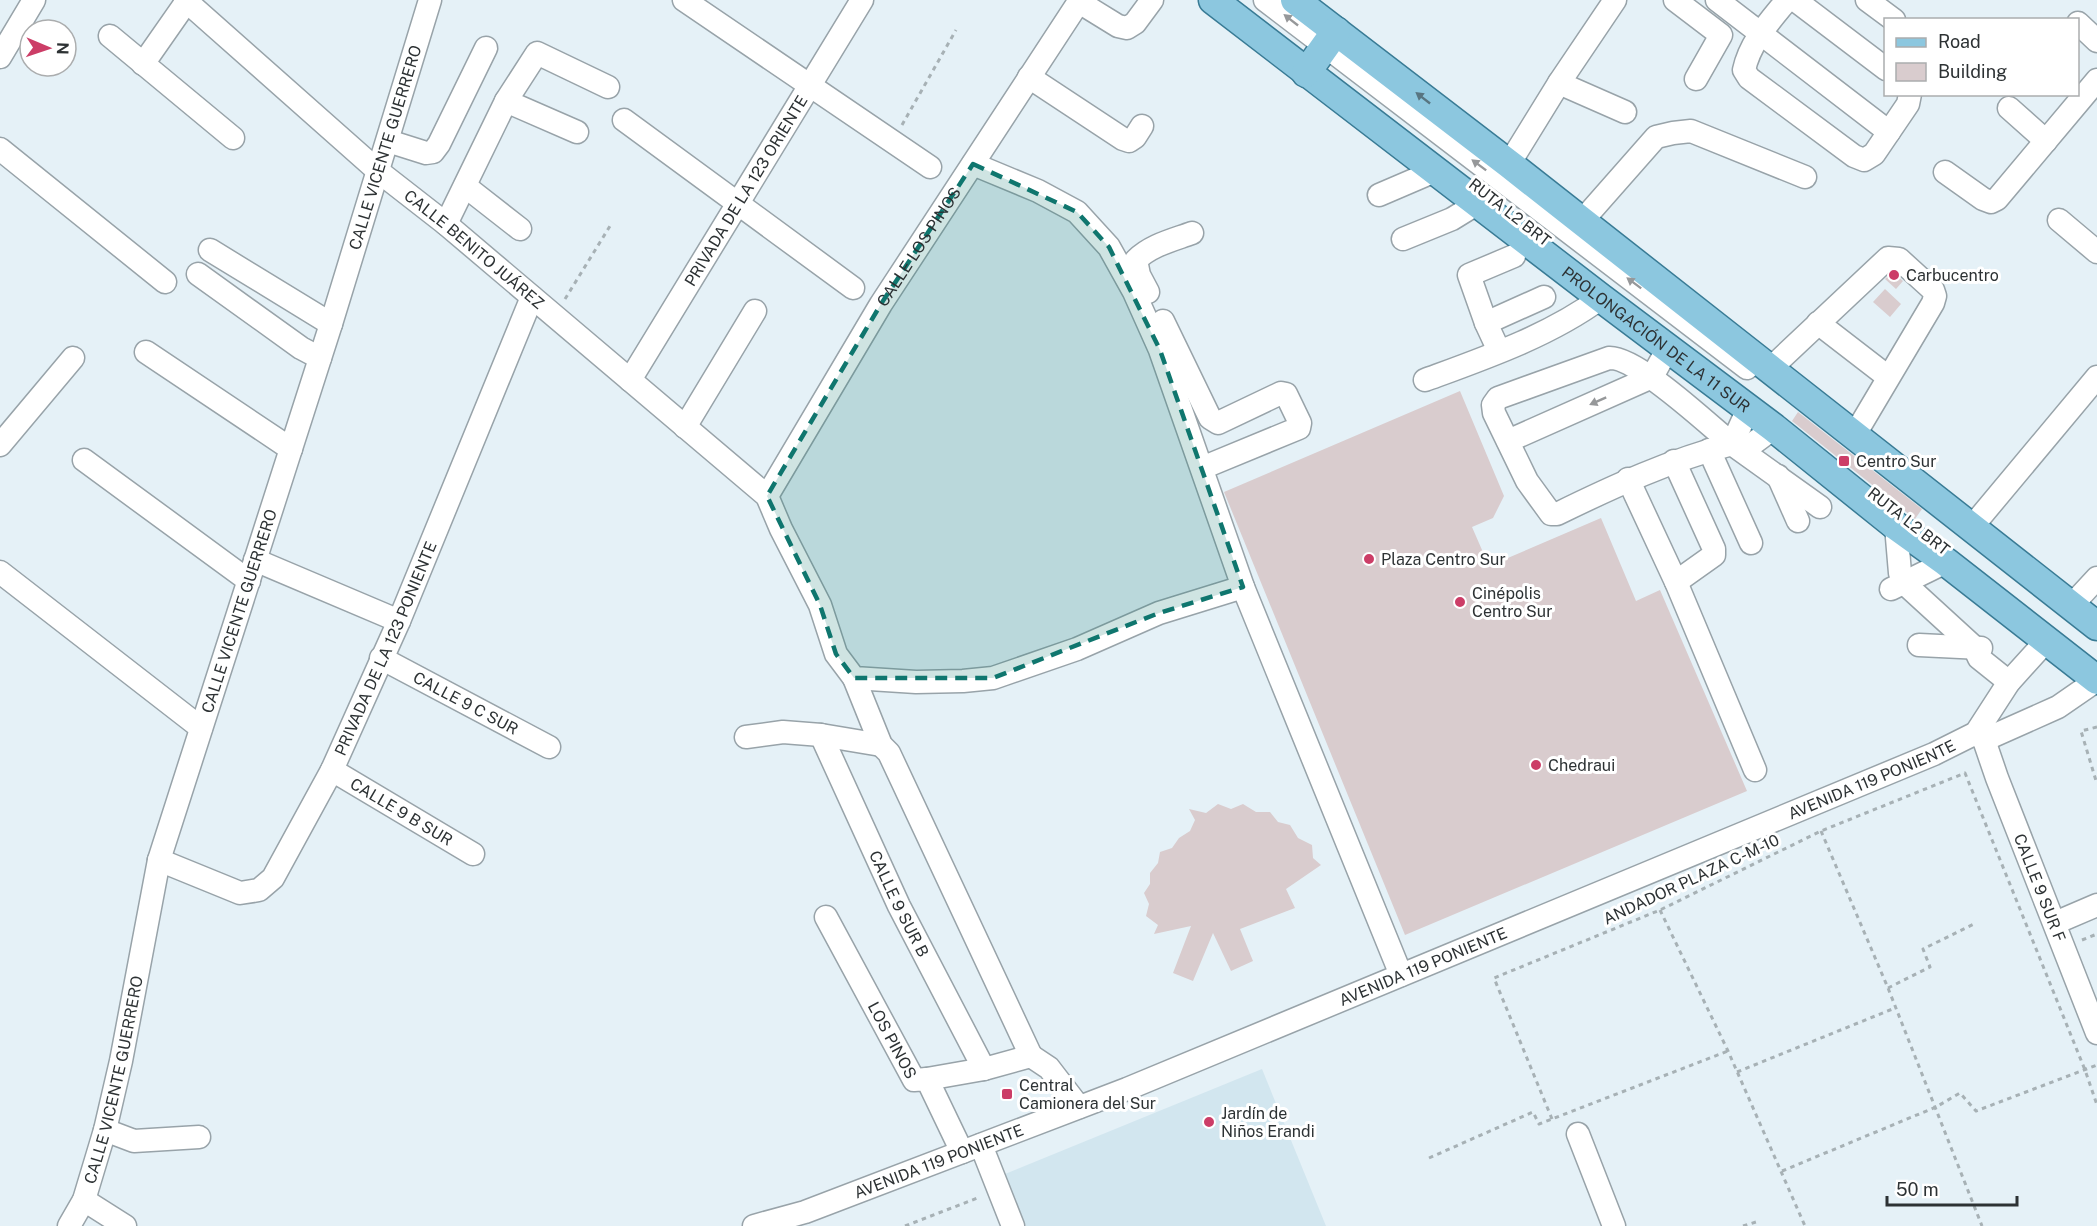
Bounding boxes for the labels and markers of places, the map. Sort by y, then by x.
place label: Carbucentro [1906,266,1999,285]
marker: Carbucentro [1887,268,1901,282]
place label: Centro Sur [1856,452,1937,471]
marker: Centro Sur [1837,454,1851,468]
place label: Plaza Centro Sur [1381,550,1506,569]
marker: Plaza Centro Sur [1362,552,1376,566]
place label: Cinépolis Centro Sur [1472,584,1553,621]
marker: Cinépolis Centro Sur [1453,595,1467,609]
place label: Chedraui [1548,756,1615,775]
marker: Chedraui [1529,758,1543,772]
place label: Central Camionera del Sur [1019,1076,1156,1113]
marker: Central Camionera del Sur [1000,1087,1014,1101]
place label: Jardín de Niños Erandi [1221,1104,1315,1141]
marker: Jardín de Niños Erandi [1202,1115,1216,1129]

